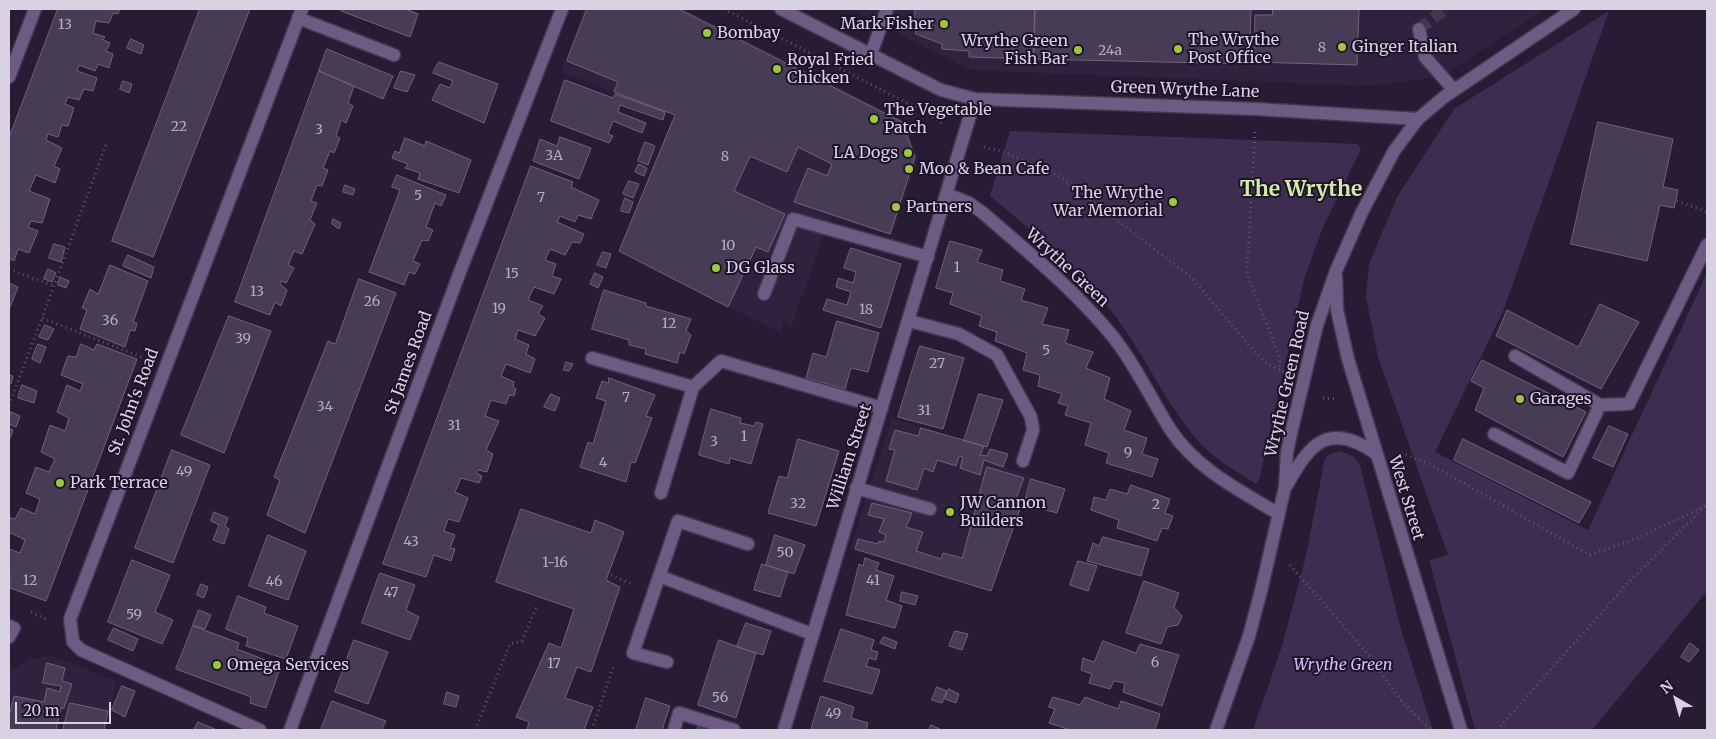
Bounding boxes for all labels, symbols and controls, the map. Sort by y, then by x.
place label: Mark Fisher [840,14,934,34]
house number: 13 [58,17,72,33]
marker: Mark Fisher [938,18,950,30]
place label: Bombay [717,23,781,43]
marker: Bombay [701,27,713,39]
place label: The Wrythe Post Office [1188,30,1279,68]
place label: Wrythe Green Fish Bar [961,31,1068,69]
place label: Ginger Italian [1352,37,1458,57]
house number: 8 [1318,40,1326,56]
marker: Ginger Italian [1336,41,1348,53]
house number: 24a [1098,43,1122,59]
marker: The Wrythe Post Office [1172,43,1184,55]
marker: Wrythe Green Fish Bar [1072,44,1084,56]
place label: Royal Fried Chicken [787,50,874,88]
marker: Royal Fried Chicken [771,63,783,75]
street label: Green Wrythe Lane [1110,78,1260,102]
place label: The Vegetable Patch [884,100,991,138]
marker: The Vegetable Patch [868,113,880,125]
house number: 22 [171,119,187,135]
house number: 3 [315,122,323,138]
place label: LA Dogs [833,143,898,163]
marker: LA Dogs [902,147,914,159]
house number: 3A [545,148,563,164]
house number: 8 [721,149,729,165]
place label: Moo & Bean Cafe [919,159,1049,179]
marker: Moo & Bean Cafe [903,163,915,175]
district label: The Wrythe [1240,177,1362,203]
place label: The Wrythe War Memorial [1053,183,1163,221]
house number: 5 [414,188,422,204]
house number: 7 [537,190,545,206]
marker: The Wrythe War Memorial [1167,196,1179,208]
place label: Partners [906,197,972,217]
marker: Partners [890,201,902,213]
street label: Wrythe Green [1021,225,1113,311]
house number: 10 [721,238,735,254]
place label: DG Glass [726,258,795,278]
house number: 1 [954,260,960,276]
marker: DG Glass [710,262,722,274]
house number: 15 [505,266,519,282]
house number: 13 [250,284,264,300]
house number: 26 [364,294,380,310]
house number: 19 [492,301,506,317]
house number: 18 [859,302,873,318]
street label: St James Road [381,309,437,417]
street label: Wrythe Green Road [1262,309,1314,459]
house number: 36 [102,313,118,329]
house number: 12 [662,316,676,332]
house number: 39 [235,331,251,347]
house number: 5 [1042,343,1050,359]
street label: St. John's Road [105,346,163,458]
house number: 27 [929,356,945,372]
place label: Garages [1530,389,1592,409]
house number: 7 [622,390,630,406]
marker: Garages [1514,393,1526,405]
house number: 34 [317,399,333,415]
street label: William Street [824,402,876,512]
house number: 31 [917,403,931,419]
house number: 31 [447,418,461,434]
house number: 1 [741,429,747,445]
house number: 3 [710,434,718,450]
house number: 9 [1124,445,1132,461]
street label: West Street [1384,453,1428,543]
house number: 4 [599,455,607,471]
house number: 49 [176,464,192,480]
place label: Park Terrace [70,473,168,493]
marker: Park Terrace [54,477,66,489]
place label: JW Cannon Builders [960,493,1046,531]
house number: 32 [790,496,806,512]
house number: 2 [1152,497,1160,513]
marker: JW Cannon Builders [944,506,956,518]
house number: 43 [403,534,419,550]
house number: 50 [777,545,793,561]
house number: 1-16 [542,555,568,571]
house number: 12 [23,573,37,589]
house number: 41 [866,573,880,589]
house number: 46 [266,574,282,590]
house number: 47 [383,585,399,601]
house number: 59 [126,607,142,623]
place label: Omega Services [227,655,349,675]
house number: 6 [1151,655,1159,671]
park label: Wrythe Green [1293,655,1393,675]
house number: 17 [547,656,561,672]
marker: Omega Services [211,659,223,671]
north arrow [1651,674,1701,724]
text: N [1657,677,1677,698]
house number: 56 [712,690,728,706]
scale bar [18,692,114,724]
text: 20 m [23,701,60,720]
house number: 49 [825,706,841,722]

